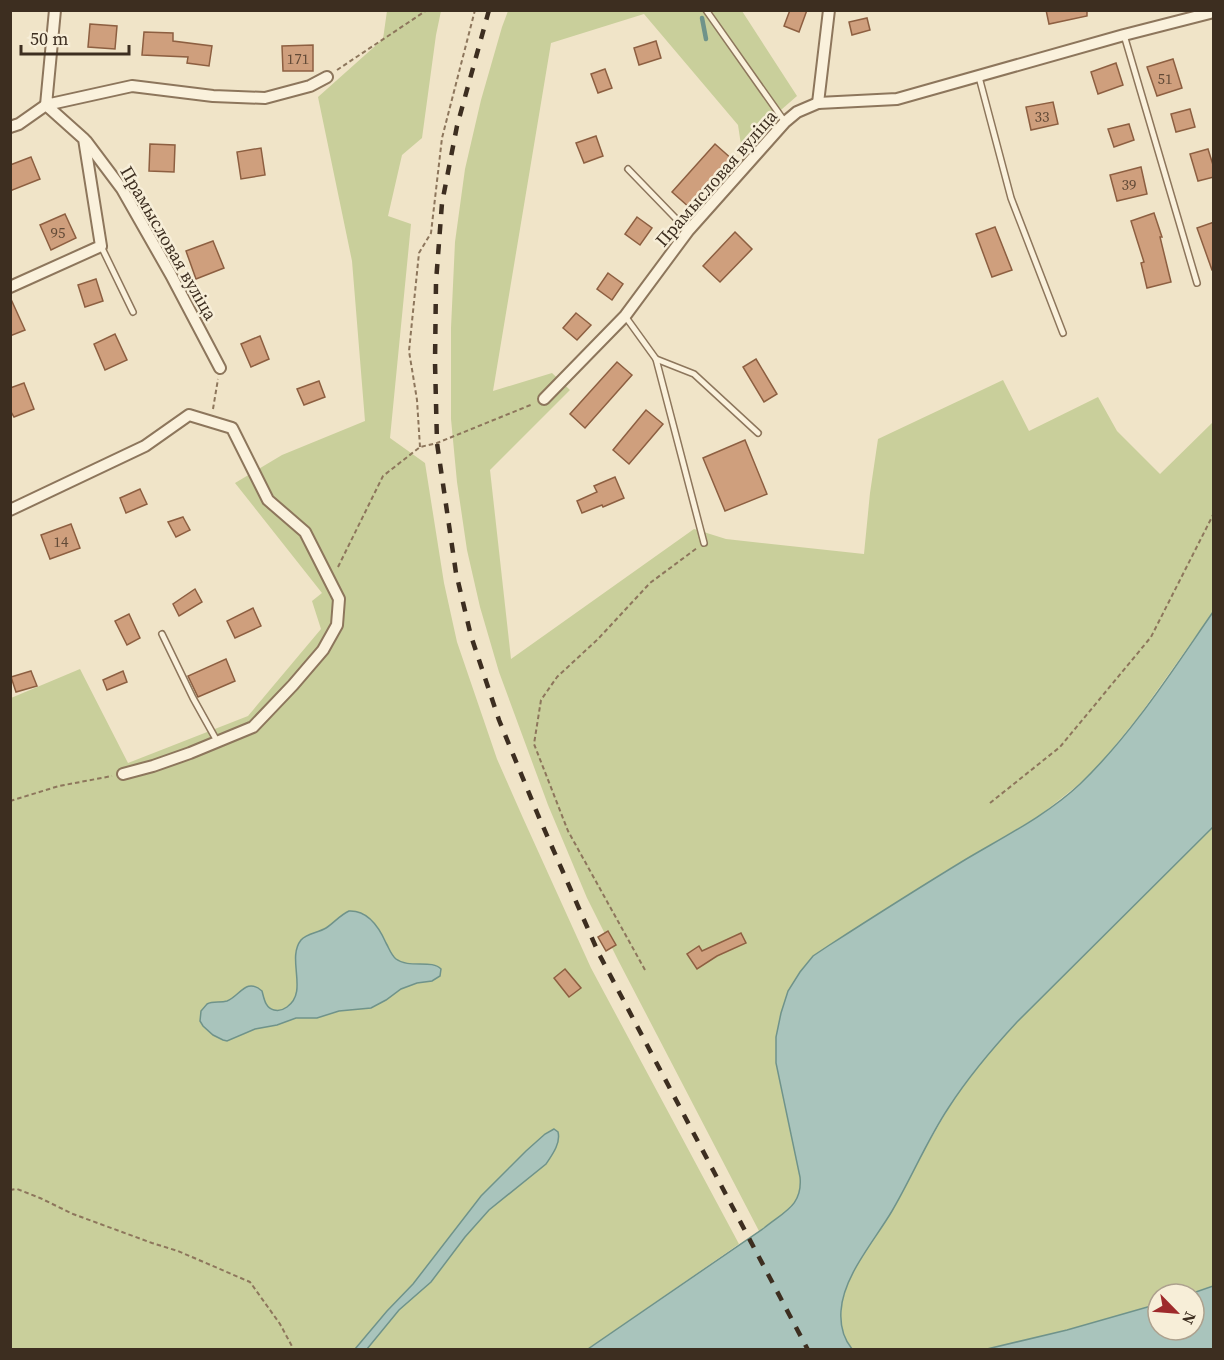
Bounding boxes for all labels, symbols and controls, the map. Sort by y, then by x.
scale bar [21,18,129,56]
text: 50 m [30,26,68,51]
house number: 171 [287,48,309,69]
house number: 51 [1157,68,1173,89]
street label: Прамысловая вуліца [649,103,783,252]
house number: 33 [1034,106,1050,127]
street label: Прамысловая вуліца [115,161,224,325]
house number: 39 [1121,174,1137,195]
house number: 95 [50,222,66,243]
house number: 14 [53,531,69,552]
north arrow [1146,1282,1206,1342]
text: N [1177,1308,1202,1329]

